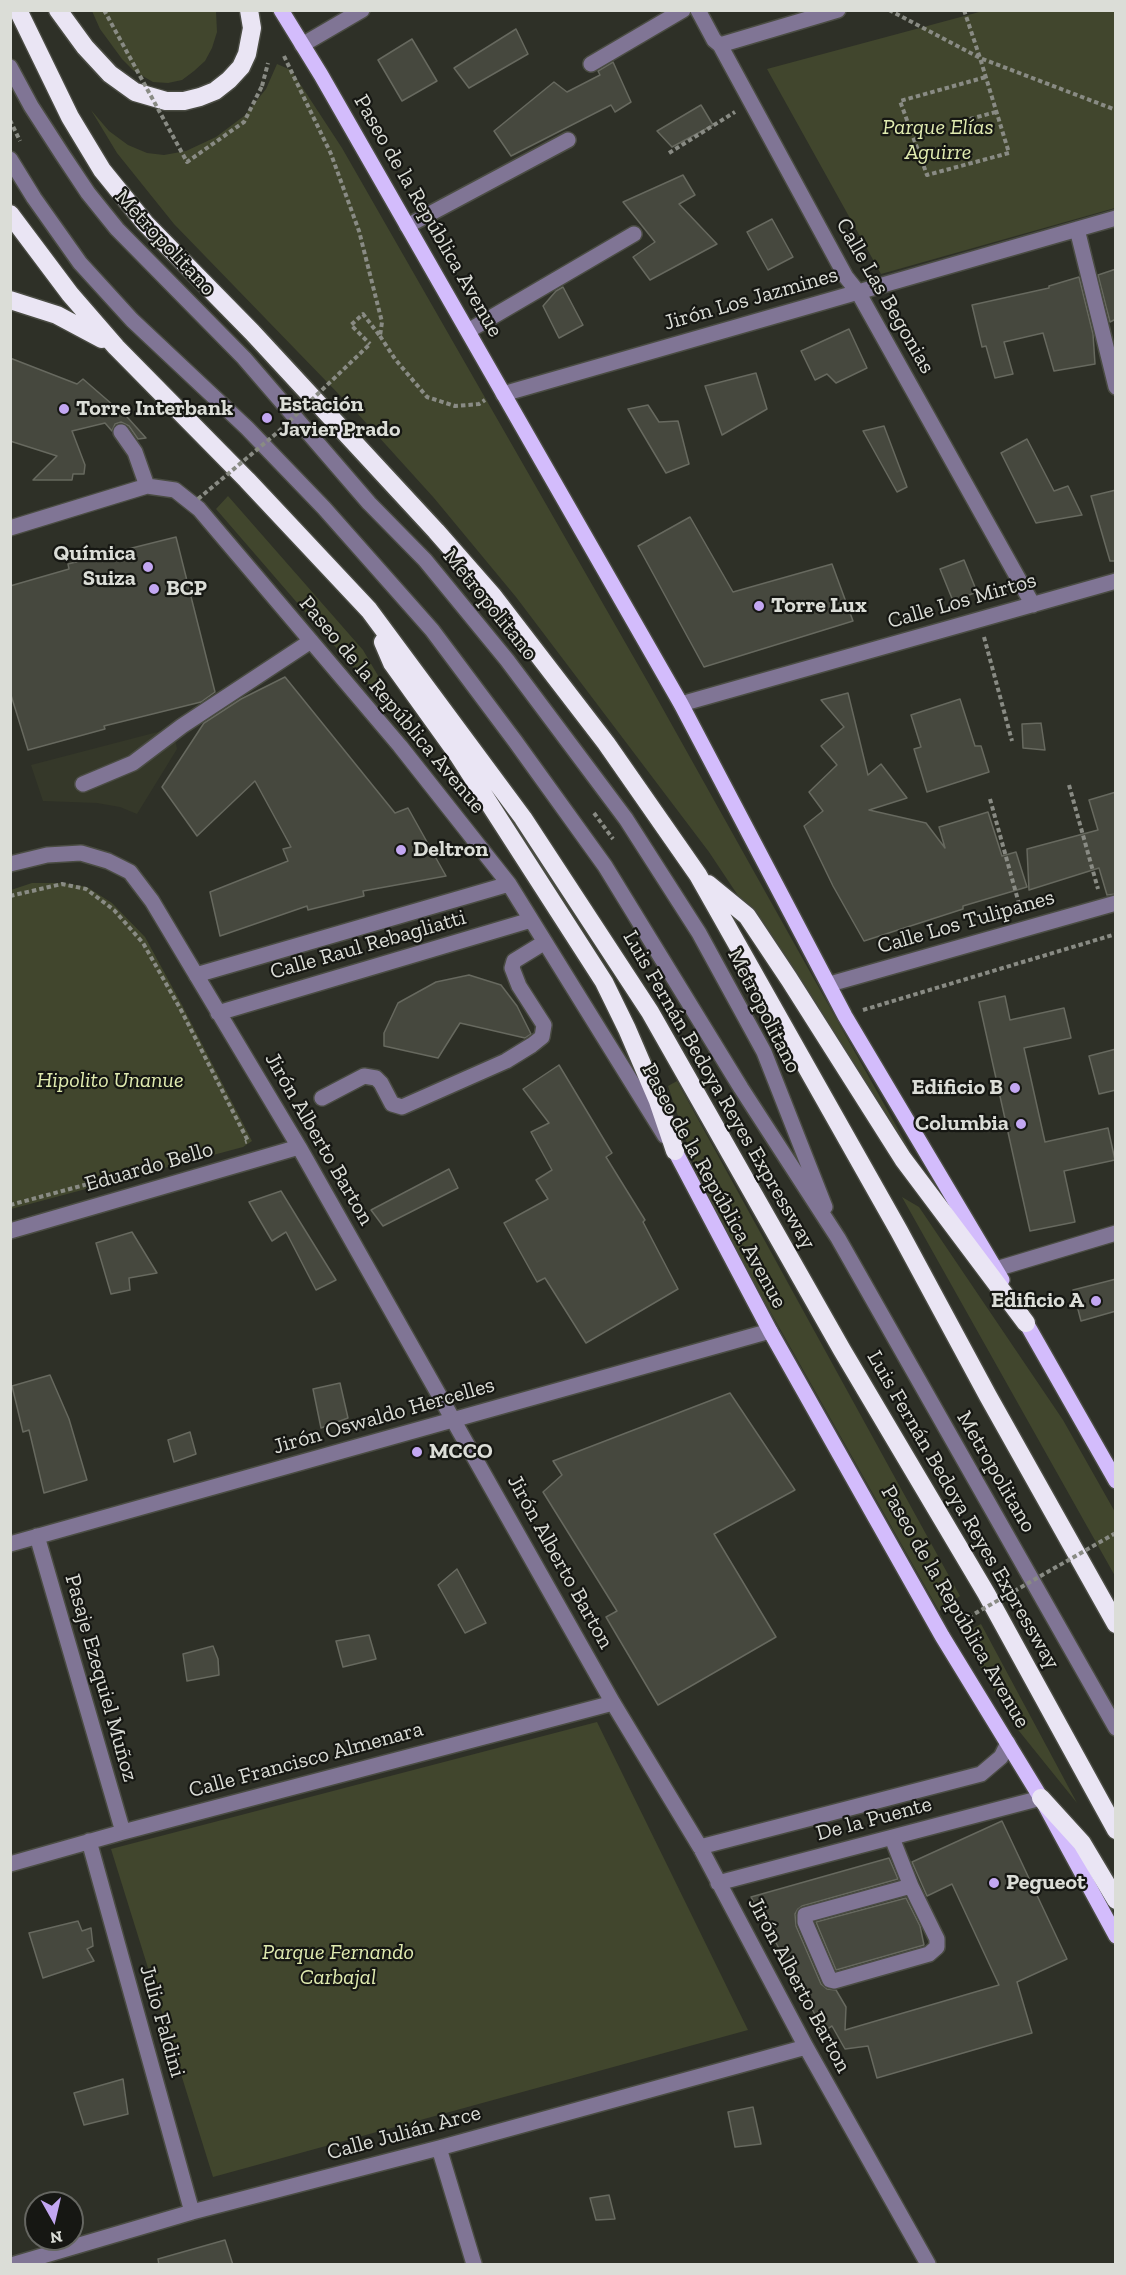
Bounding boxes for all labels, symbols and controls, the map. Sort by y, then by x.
street label: Paseo de la República Avenue [348,90,508,342]
park label: Parque Elías Aguirre [882,115,994,166]
street label: Metropolitano [109,184,221,302]
street label: Calle Las Begonias [830,214,940,378]
street label: Jirón Los Jazmines [661,262,841,336]
place label: Estación Javier Prado [279,392,400,444]
place label: Torre Interbank [76,396,233,422]
marker: Torre Interbank [57,402,71,416]
marker: Estación Javier Prado [260,411,274,425]
place label: Química Suiza [53,541,136,592]
street label: Metropolitano [437,544,543,666]
marker: Química Suiza [141,560,155,574]
street label: Calle Los Mirtos [885,567,1039,635]
place label: BCP [166,576,207,602]
marker: BCP [147,582,161,596]
street label: Paseo de la República Avenue [293,591,491,819]
place label: Torre Lux [771,593,867,619]
marker: Torre Lux [752,599,766,613]
place label: Deltron [413,837,488,863]
marker: Deltron [394,843,408,857]
street label: Calle Los Tulipanes [874,884,1058,960]
street label: Calle Raul Rebagliatti [267,904,469,986]
street label: Luis Fernán Bedoya Reyes Expressway [617,926,821,1254]
street label: Metropolitano [721,944,807,1078]
street label: Jirón Alberto Barton [259,1048,379,1230]
street label: Paseo de la República Avenue [636,1059,792,1313]
park label: Hipolito Unanue [36,1068,184,1094]
place label: Edificio B [911,1075,1003,1101]
marker: Edificio B [1008,1081,1022,1095]
place label: Columbia [915,1111,1009,1137]
marker: Columbia [1014,1117,1028,1131]
street label: Eduardo Bello [82,1136,216,1198]
place label: Edificio A [991,1288,1084,1314]
marker: Edificio A [1089,1294,1103,1308]
street label: Luis Fernán Bedoya Reyes Expressway [861,1346,1065,1674]
street label: Jirón Oswaldo Hercelles [270,1372,498,1460]
street label: Metropolitano [951,1407,1041,1537]
place label: MCCO [429,1439,493,1465]
marker: MCCO [410,1445,424,1459]
street label: Jirón Alberto Barton [501,1470,619,1654]
street label: Paseo de la República Avenue [875,1481,1035,1733]
street label: Pasaje Ezequiel Muñoz [59,1571,143,1785]
street label: Calle Francisco Almenara [186,1716,426,1804]
street label: De la Puente [813,1791,935,1847]
place label: Pegueot [1006,1870,1086,1896]
marker: Pegueot [987,1876,1001,1890]
street label: Jirón Alberto Barton [742,1893,856,2077]
park label: Parque Fernando Carbajal [262,1940,414,1992]
street label: Julio Faldini [133,1962,191,2080]
street label: Calle Julián Arce [324,2100,484,2166]
north arrow [24,2191,84,2251]
text: N [49,2227,64,2248]

